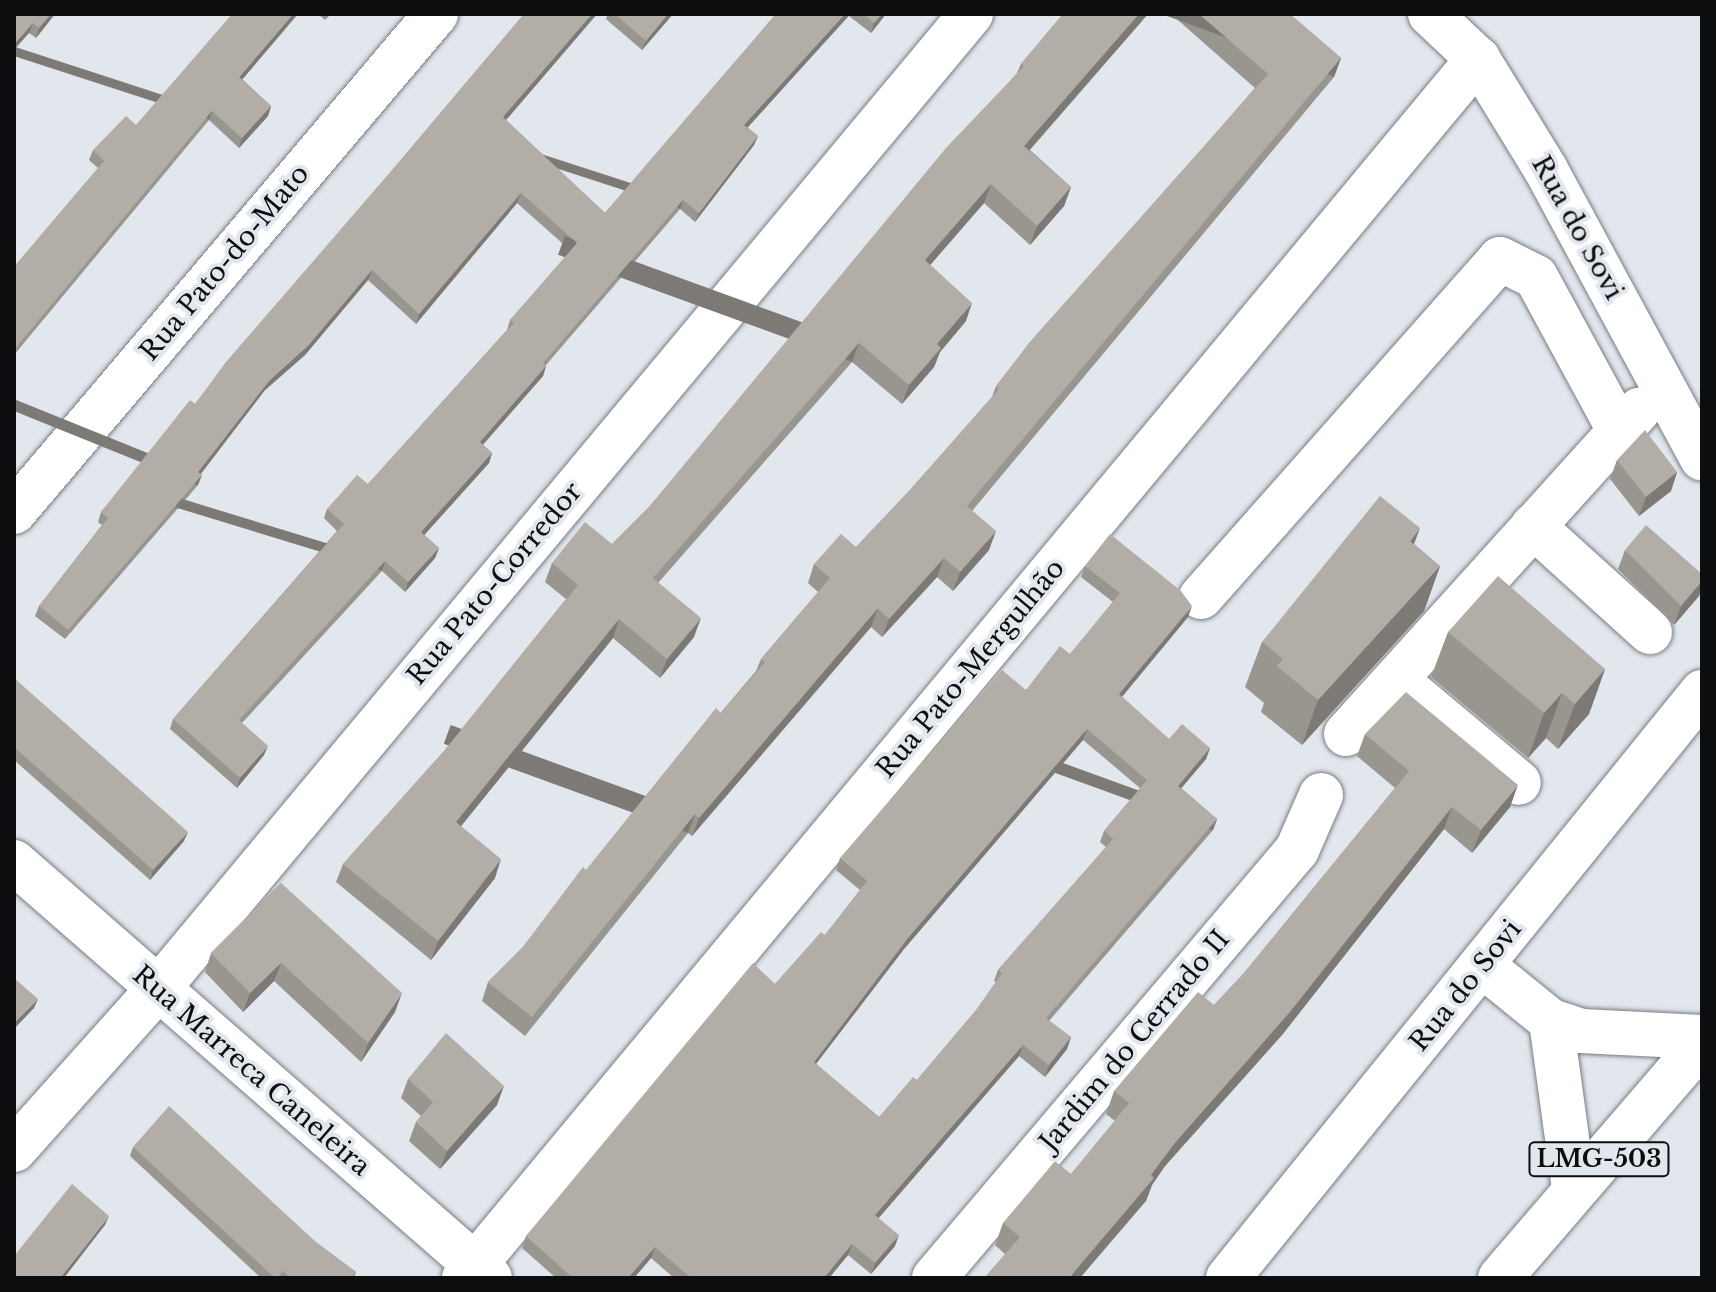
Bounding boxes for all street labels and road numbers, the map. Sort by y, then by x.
street label: Rua do Sovi [1525,151,1629,305]
street label: Rua Pato-do-Mato [134,159,316,367]
street label: Rua Pato-Corredor [401,476,589,692]
street label: Rua Pato-Mergulhão [870,553,1072,785]
street label: Rua do Sovi [1404,914,1528,1058]
street label: Jardim do Cerrado II [1034,924,1236,1158]
street label: Rua Marreca Caneleira [126,959,376,1183]
road number: LMG-503 [1527,1139,1671,1179]

